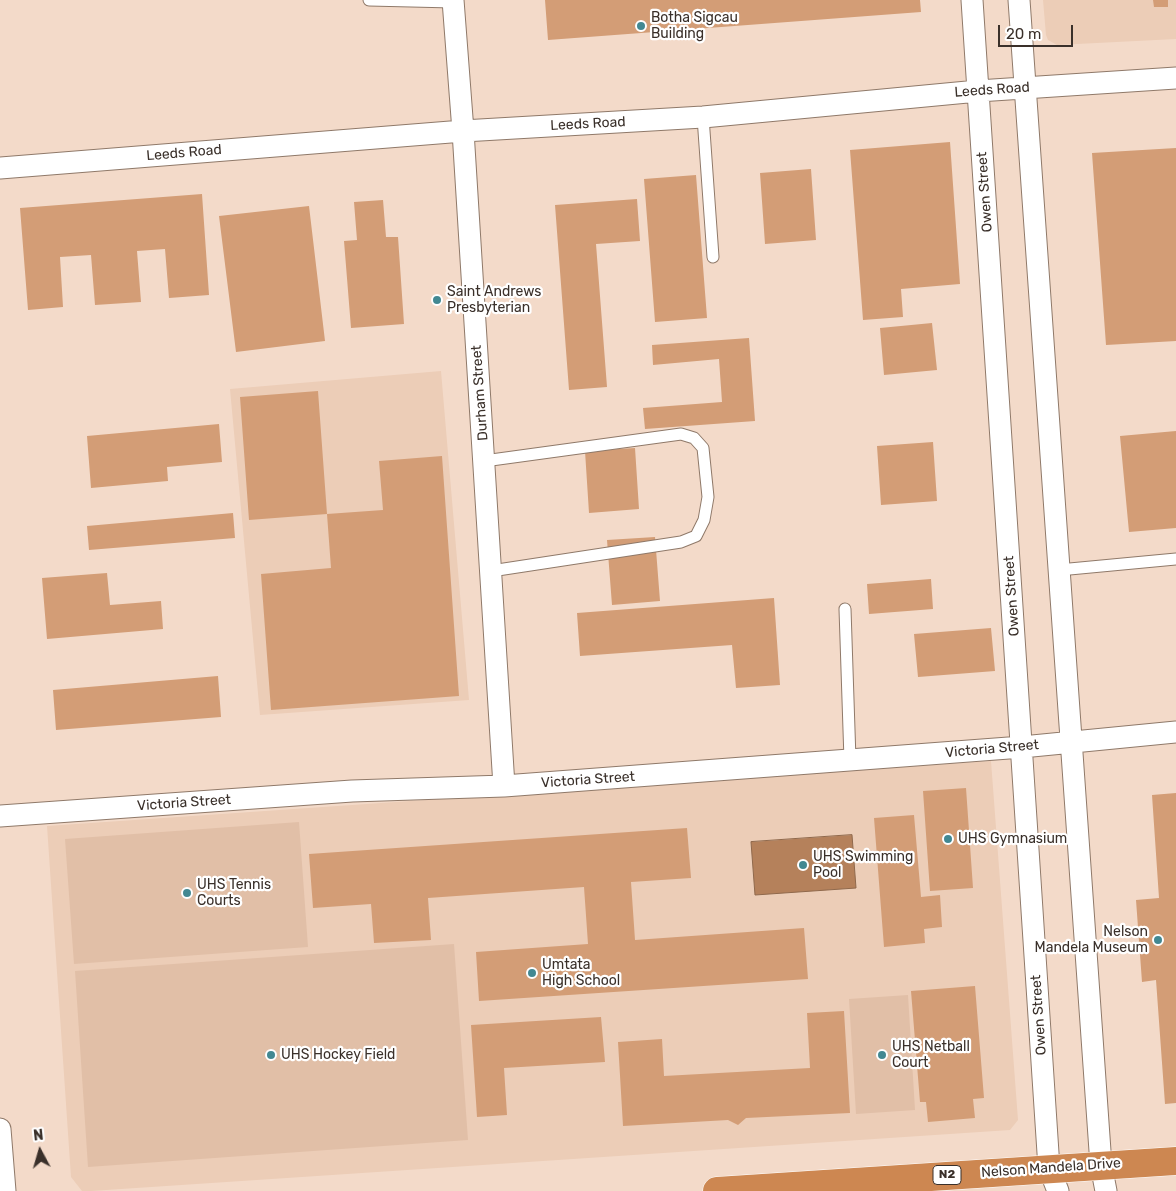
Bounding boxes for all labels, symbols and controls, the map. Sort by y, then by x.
place label: Botha Sigcau Building [651,10,738,42]
scale bar [1001,15,1076,47]
marker: Botha Sigcau Building [635,20,647,32]
text: 20 m [1006,25,1041,43]
street label: Leeds Road [954,79,1030,101]
street label: Leeds Road [550,114,626,134]
street label: Leeds Road [146,141,222,165]
street label: Owen Street [974,151,996,233]
place label: Saint Andrews Presbyterian [447,284,541,316]
marker: Saint Andrews Presbyterian [431,294,443,306]
street label: Durham Street [468,345,492,441]
street label: Owen Street [1001,555,1023,637]
street label: Victoria Street [944,737,1040,761]
street label: Victoria Street [540,768,636,792]
street label: Victoria Street [136,791,232,815]
place label: UHS Gymnasium [958,831,1067,847]
marker: UHS Gymnasium [942,833,954,845]
place label: UHS Swimming Pool [813,849,913,882]
marker: UHS Swimming Pool [797,859,809,871]
place label: UHS Tennis Courts [197,877,271,910]
marker: UHS Tennis Courts [181,887,193,899]
place label: Nelson Mandela Museum [1035,924,1148,956]
marker: Nelson Mandela Museum [1152,934,1164,946]
place label: Umtata High School [542,957,620,990]
marker: Umtata High School [526,967,538,979]
street label: Owen Street [1028,974,1050,1056]
place label: UHS Netball Court [892,1039,970,1072]
place label: UHS Hockey Field [281,1047,395,1063]
marker: UHS Hockey Field [265,1049,277,1061]
marker: UHS Netball Court [876,1049,888,1061]
north arrow [15,1126,65,1176]
text: N [32,1127,44,1145]
street label: Nelson Mandela Drive [981,1155,1121,1181]
road number: N2 [933,1166,961,1184]

